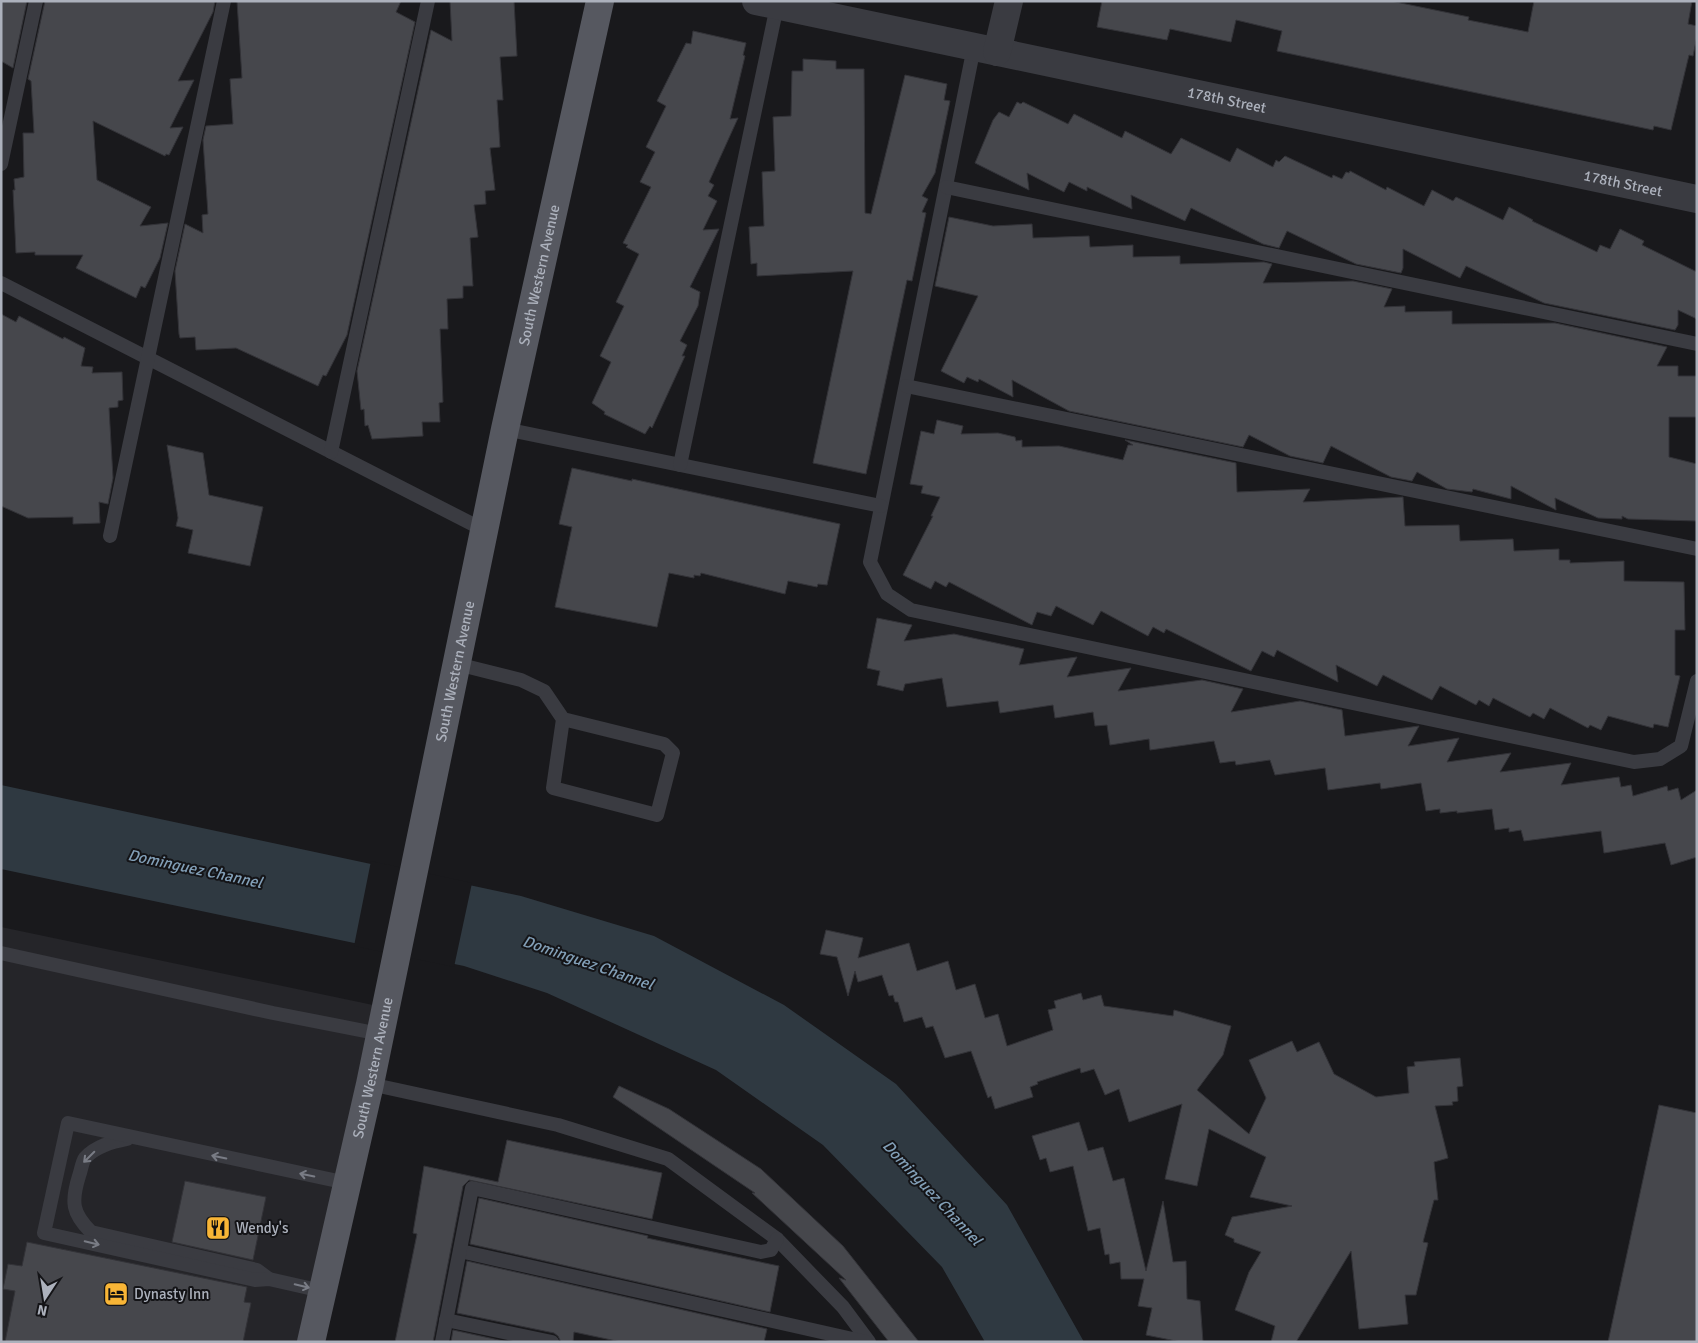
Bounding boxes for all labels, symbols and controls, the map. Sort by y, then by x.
street label: 178th Street [1186,83,1268,117]
street label: 178th Street [1582,166,1664,200]
street label: South Western Avenue [515,203,564,347]
street label: South Western Avenue [432,599,478,744]
water label: Dominguez Channel [126,845,265,893]
water label: Dominguez Channel [520,931,657,995]
street label: South Western Avenue [349,996,397,1140]
water label: Dominguez Channel [878,1136,987,1251]
one-way arrow [83,1151,95,1163]
one-way arrow [211,1151,227,1161]
one-way arrow [299,1170,315,1179]
restaurant icon: Wendy's [205,1215,231,1241]
place label: Wendy's [236,1219,289,1237]
one-way arrow [84,1239,100,1249]
north arrow [20,1273,70,1323]
hotel icon: Dynasty Inn [103,1281,129,1307]
one-way arrow [294,1282,310,1292]
place label: Dynasty Inn [134,1285,209,1303]
text: N [36,1301,49,1320]

